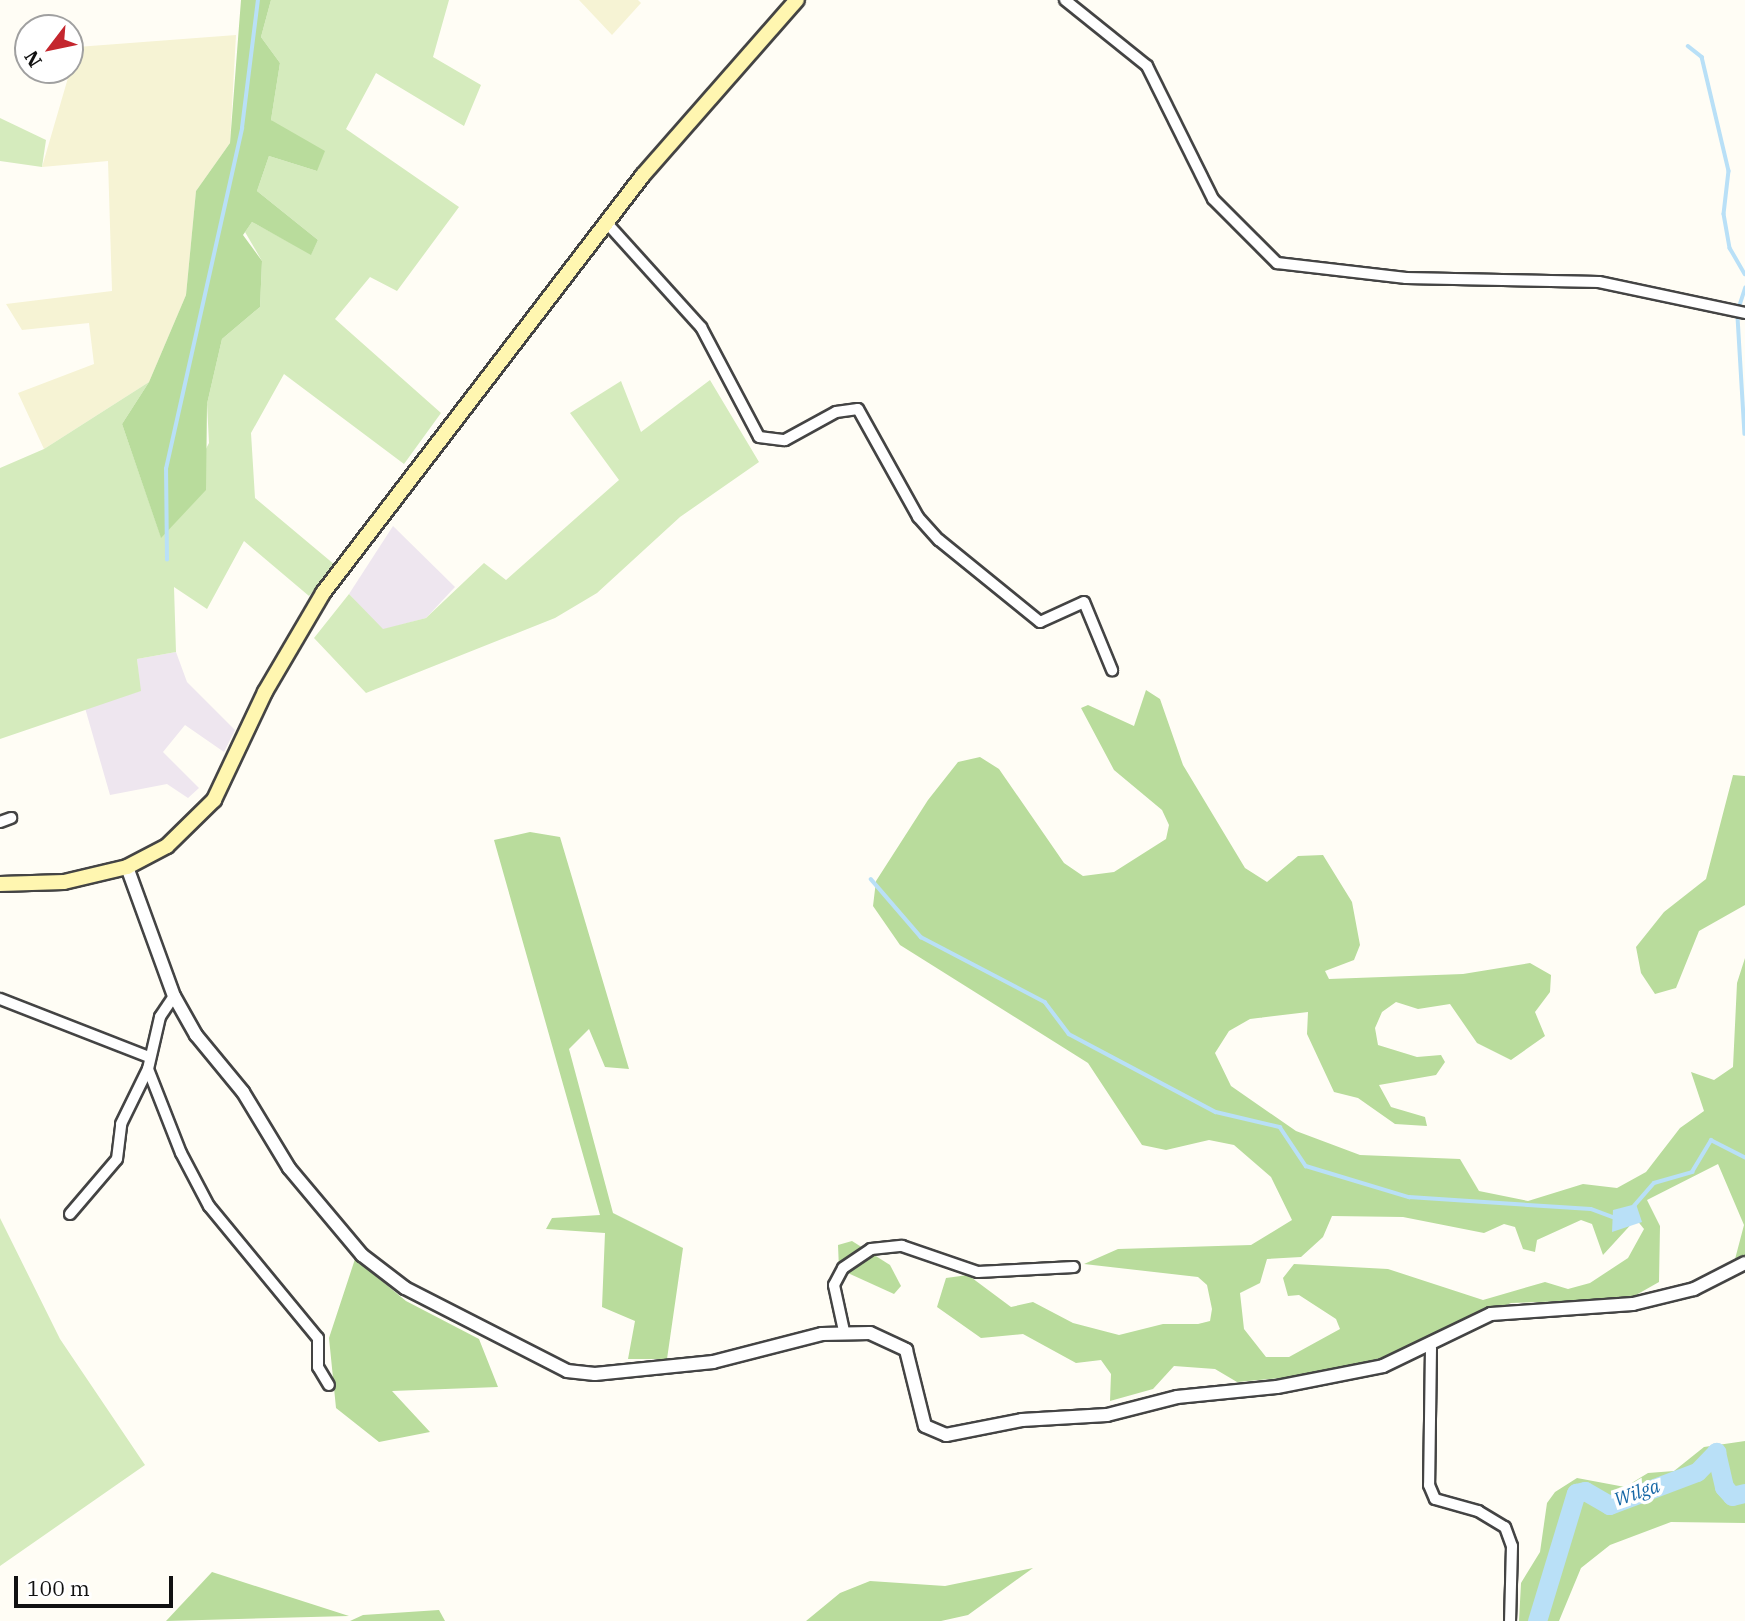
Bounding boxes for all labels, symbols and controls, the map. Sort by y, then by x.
north arrow [14,14,84,84]
text: N [19,46,47,72]
water label: Wilga [1611,1475,1663,1511]
scale bar [18,1562,177,1606]
text: 100 m [27,1574,90,1602]

